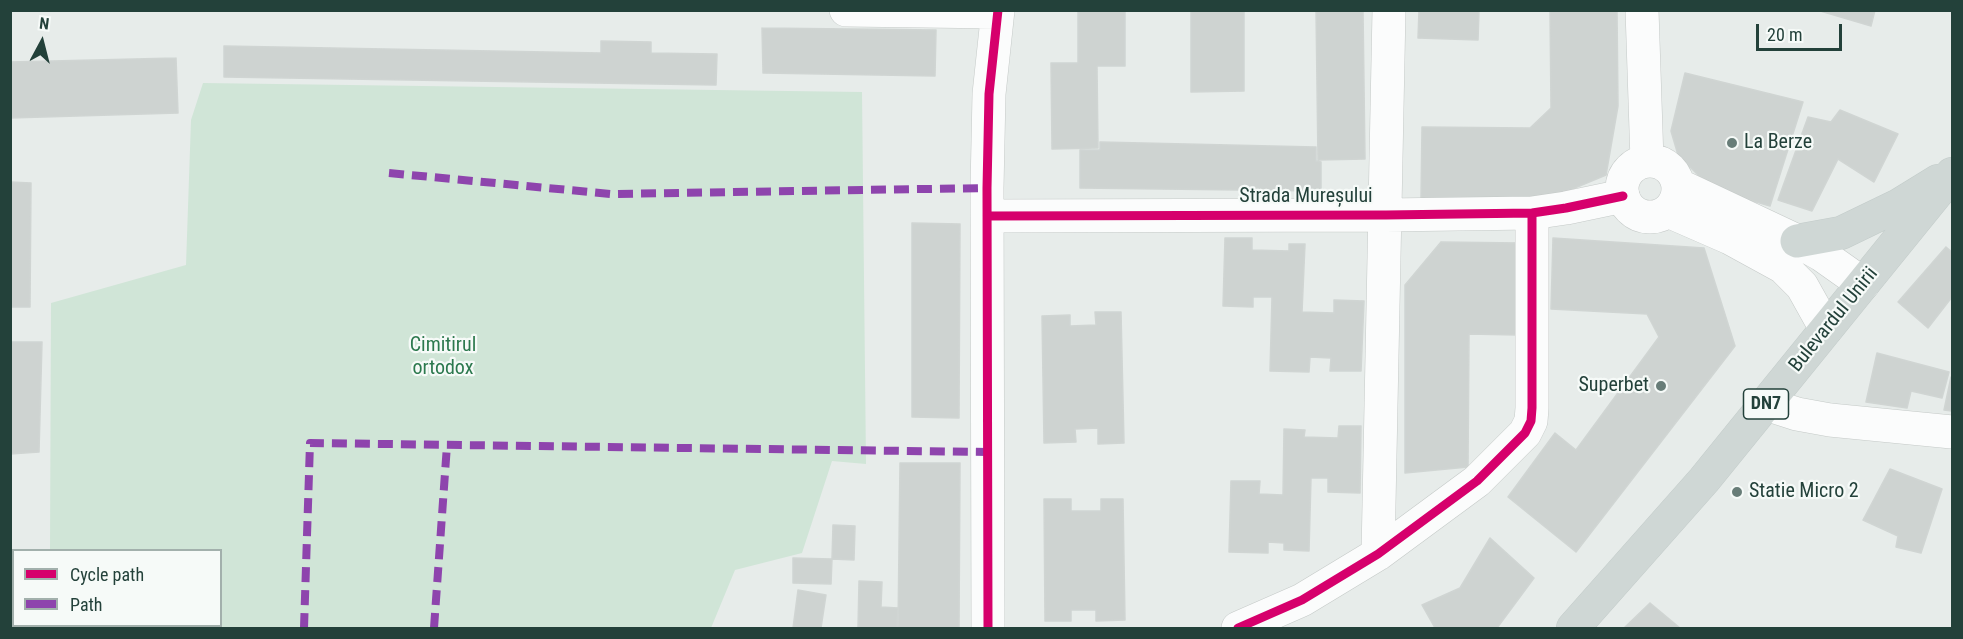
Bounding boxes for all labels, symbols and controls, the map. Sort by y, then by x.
north arrow [12,12,72,72]
scale bar [1759,12,1844,50]
text: N [38,14,50,34]
text: 20 m [1767,24,1802,45]
place label: La Berze [1744,131,1812,155]
marker: La Berze [1725,136,1739,150]
street label: Strada Mureșului [1239,185,1373,209]
street label: Bulevardul Unirii [1784,263,1884,377]
park label: Cimitirul ortodox [410,334,476,381]
place label: Superbet [1578,374,1649,398]
marker: Superbet [1654,379,1668,393]
road number: DN7 [1744,389,1788,419]
place label: Statie Micro 2 [1749,480,1859,504]
marker: Statie Micro 2 [1730,485,1744,499]
legend [12,549,222,627]
text: Cycle path [70,564,144,585]
text: Path [70,594,103,615]

